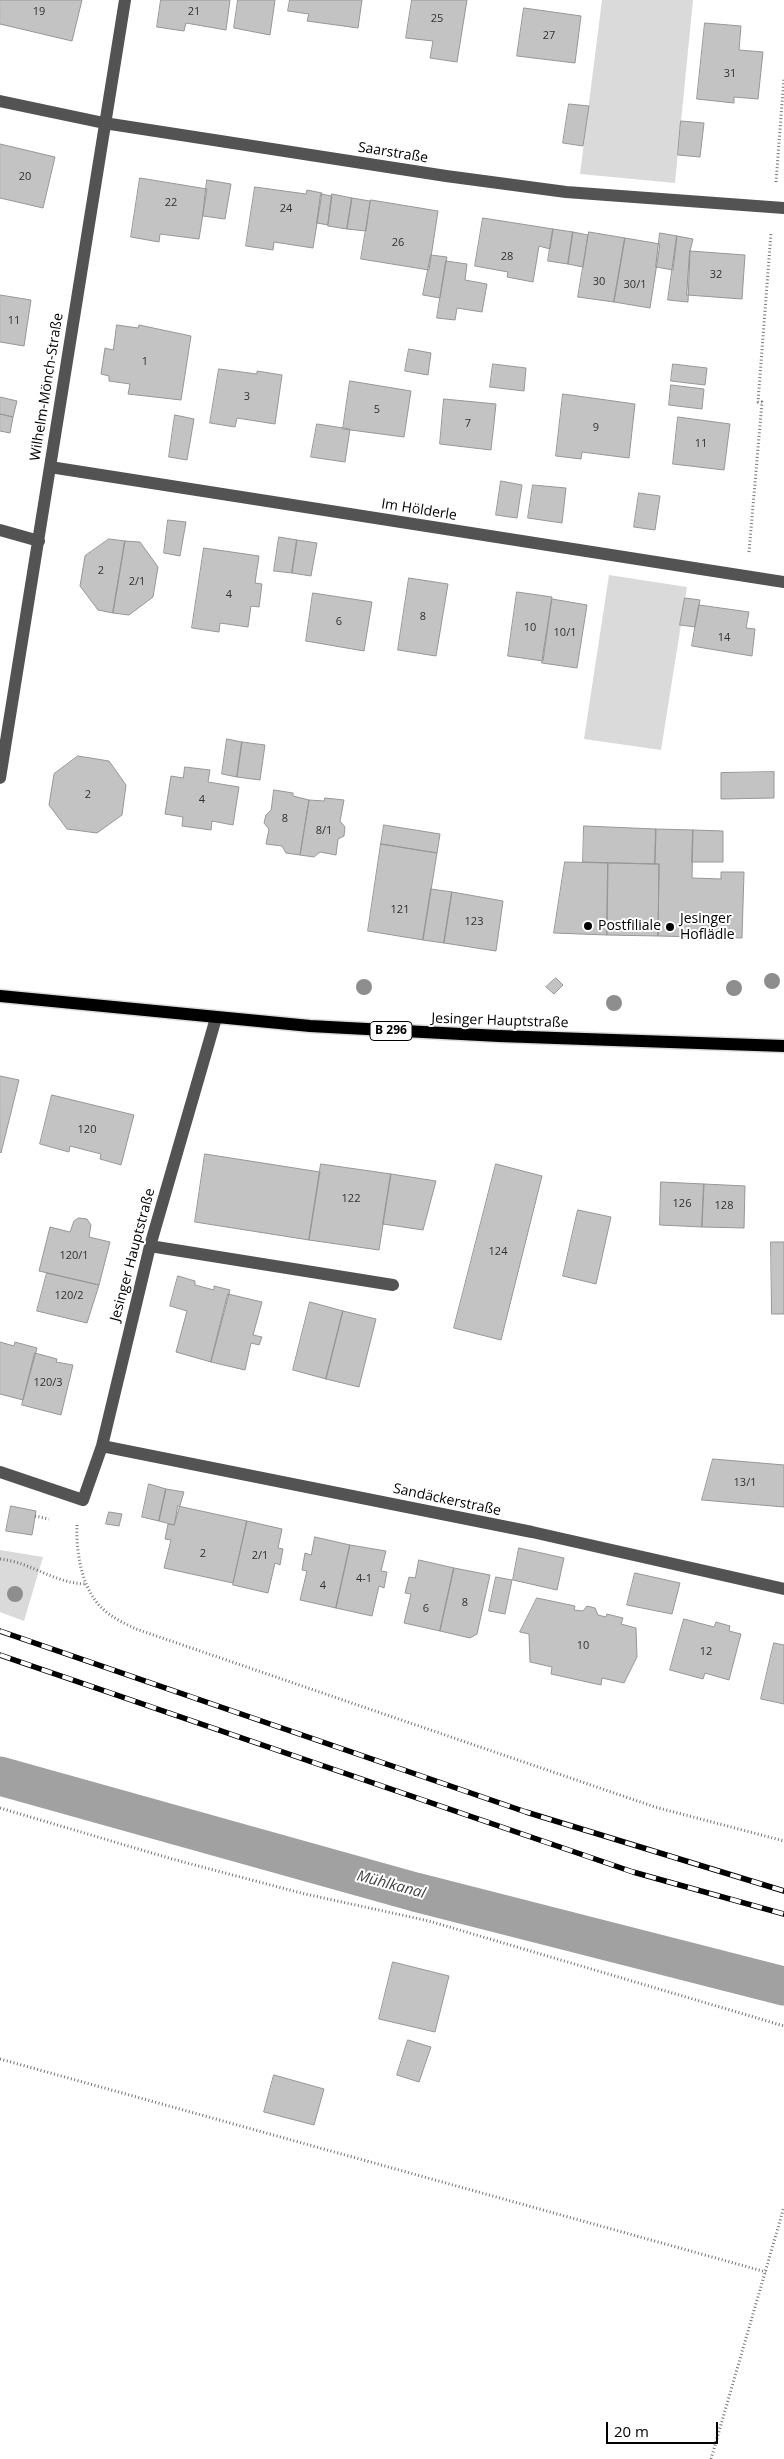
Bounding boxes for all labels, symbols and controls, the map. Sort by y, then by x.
house number: 19 [33,5,45,19]
house number: 21 [188,5,200,19]
house number: 25 [431,12,443,26]
house number: 27 [543,29,555,43]
house number: 31 [724,67,736,81]
street label: Saarstraße [357,139,429,167]
house number: 20 [19,170,31,184]
house number: 22 [165,196,177,210]
house number: 24 [280,202,292,216]
house number: 26 [392,236,404,250]
house number: 28 [501,250,513,264]
house number: 32 [710,268,722,282]
house number: 30 [593,275,605,289]
house number: 30/1 [624,278,646,292]
street label: Wilhelm-Mönch-Straße [27,312,67,462]
house number: 11 [8,314,20,328]
house number: 1 [142,355,148,369]
house number: 3 [244,390,250,404]
house number: 5 [374,403,380,417]
house number: 7 [465,417,471,431]
house number: 9 [593,421,599,435]
house number: 11 [695,437,707,451]
street label: Im Hölderle [380,496,458,524]
house number: 2 [98,564,104,578]
house number: 2/1 [129,575,145,589]
house number: 4 [226,588,232,602]
house number: 8 [420,610,426,624]
house number: 6 [336,615,342,629]
house number: 10 [524,621,536,635]
house number: 10/1 [554,626,576,640]
house number: 14 [718,631,730,645]
house number: 2 [85,788,91,802]
house number: 4 [199,793,205,807]
house number: 8 [282,812,288,826]
house number: 8/1 [316,824,332,838]
house number: 121 [391,903,409,917]
place label: Jesinger Hoflädle [680,911,735,944]
house number: 123 [465,915,483,929]
place label: Postfiliale [598,918,661,934]
marker: Postfiliale [582,920,594,932]
marker: Jesinger Hoflädle [664,921,676,933]
street label: Jesinger Hauptstraße [431,1010,569,1032]
road number: B 296 [370,1021,412,1040]
house number: 120 [78,1123,96,1137]
street label: Jesinger Hauptstraße [107,1187,159,1323]
house number: 122 [342,1192,360,1206]
house number: 126 [673,1197,691,1211]
house number: 128 [715,1199,733,1213]
house number: 124 [489,1245,507,1259]
house number: 120/1 [59,1249,89,1263]
house number: 120/2 [54,1289,84,1303]
house number: 120/3 [33,1376,63,1390]
house number: 13/1 [734,1476,756,1490]
street label: Sandäckerstraße [392,1480,502,1520]
house number: 2 [200,1547,206,1561]
house number: 2/1 [252,1549,268,1563]
house number: 4-1 [356,1572,372,1586]
house number: 4 [320,1579,326,1593]
house number: 8 [462,1596,468,1610]
house number: 6 [423,1602,429,1616]
house number: 10 [577,1639,589,1653]
house number: 12 [700,1645,712,1659]
water label: Mühlkanal [355,1867,427,1903]
scale bar [609,2412,722,2444]
text: 20 m [614,2421,649,2441]

